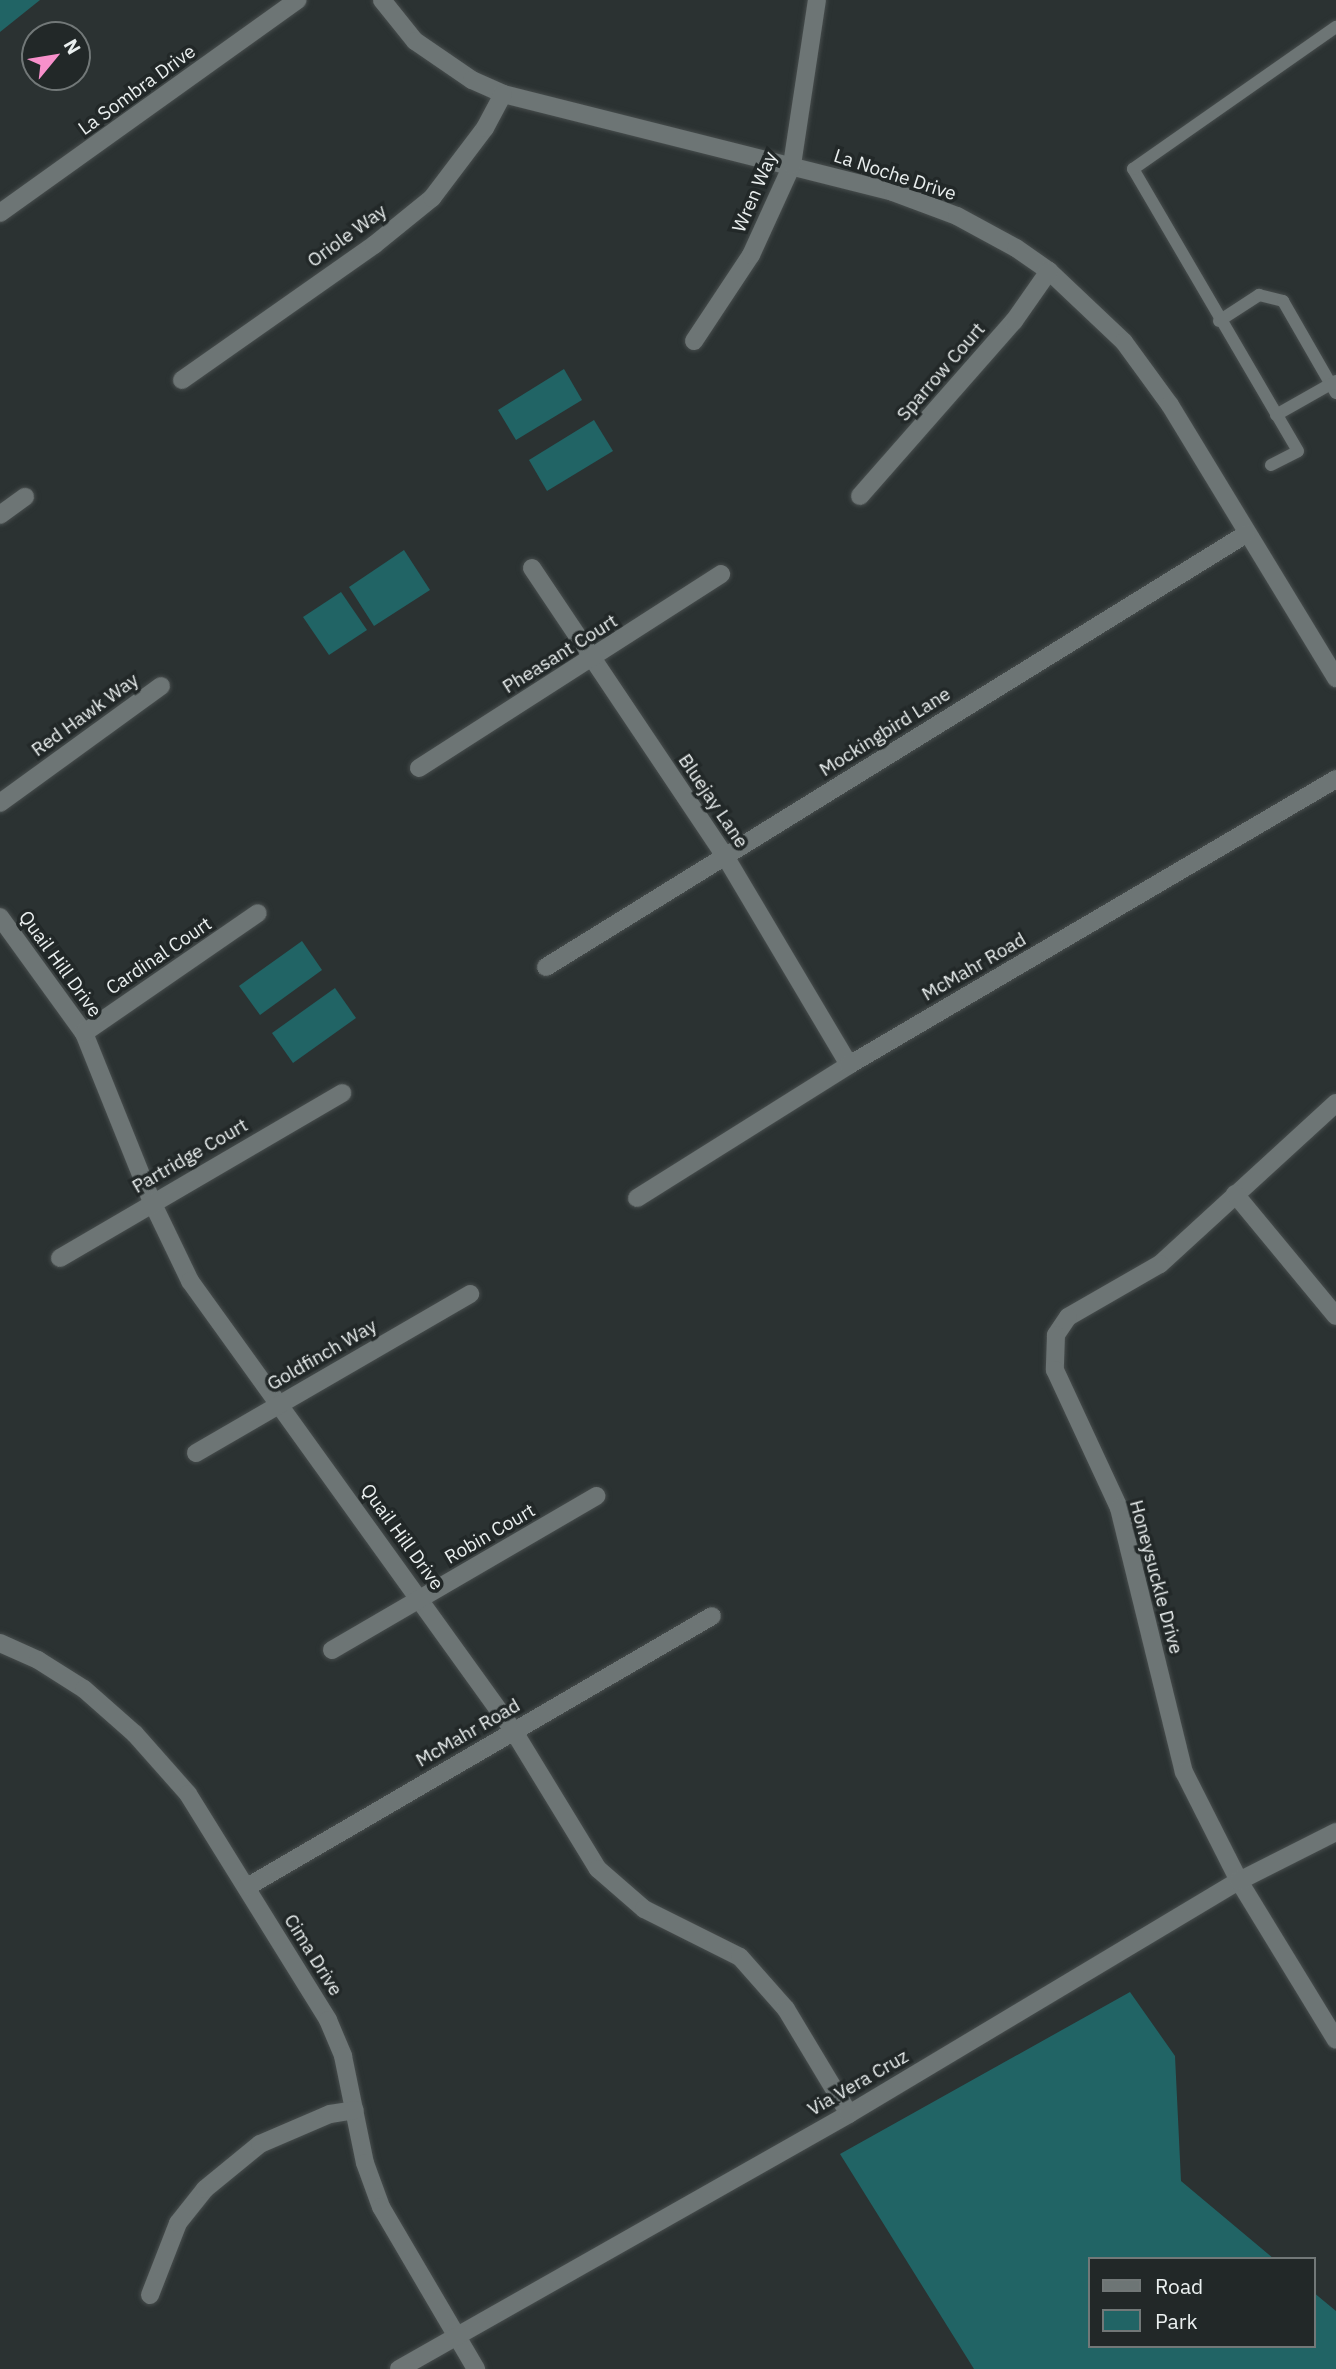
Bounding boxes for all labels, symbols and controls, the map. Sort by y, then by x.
north arrow [21,21,91,91]
text: N [59,35,86,58]
street label: La Sombra Drive [74,40,200,140]
street label: La Noche Drive [831,144,959,206]
street label: Wren Way [728,148,782,236]
street label: Oriole Way [303,200,391,272]
street label: Sparrow Court [892,318,990,426]
street label: Pheasant Court [498,610,622,698]
street label: Red Hawk Way [27,669,143,761]
street label: Mockingbird Lane [815,683,955,781]
street label: Bluejay Lane [673,750,753,852]
street label: Quail Hill Drive [14,906,106,1022]
street label: Cardinal Court [102,912,216,1000]
street label: McMahr Road [918,928,1030,1006]
street label: Partridge Court [128,1114,252,1198]
street label: Goldfinch Way [263,1314,381,1396]
street label: Quail Hill Drive [356,1479,448,1595]
street label: Honeysuckle Drive [1124,1498,1188,1656]
street label: Robin Court [441,1499,539,1569]
street label: McMahr Road [412,1694,524,1772]
street label: Cima Drive [279,1910,347,2000]
street label: Via Vera Cruz [804,2045,912,2121]
legend [1088,2257,1315,2348]
text: Road [1155,2272,1203,2300]
text: Park [1155,2307,1198,2335]

